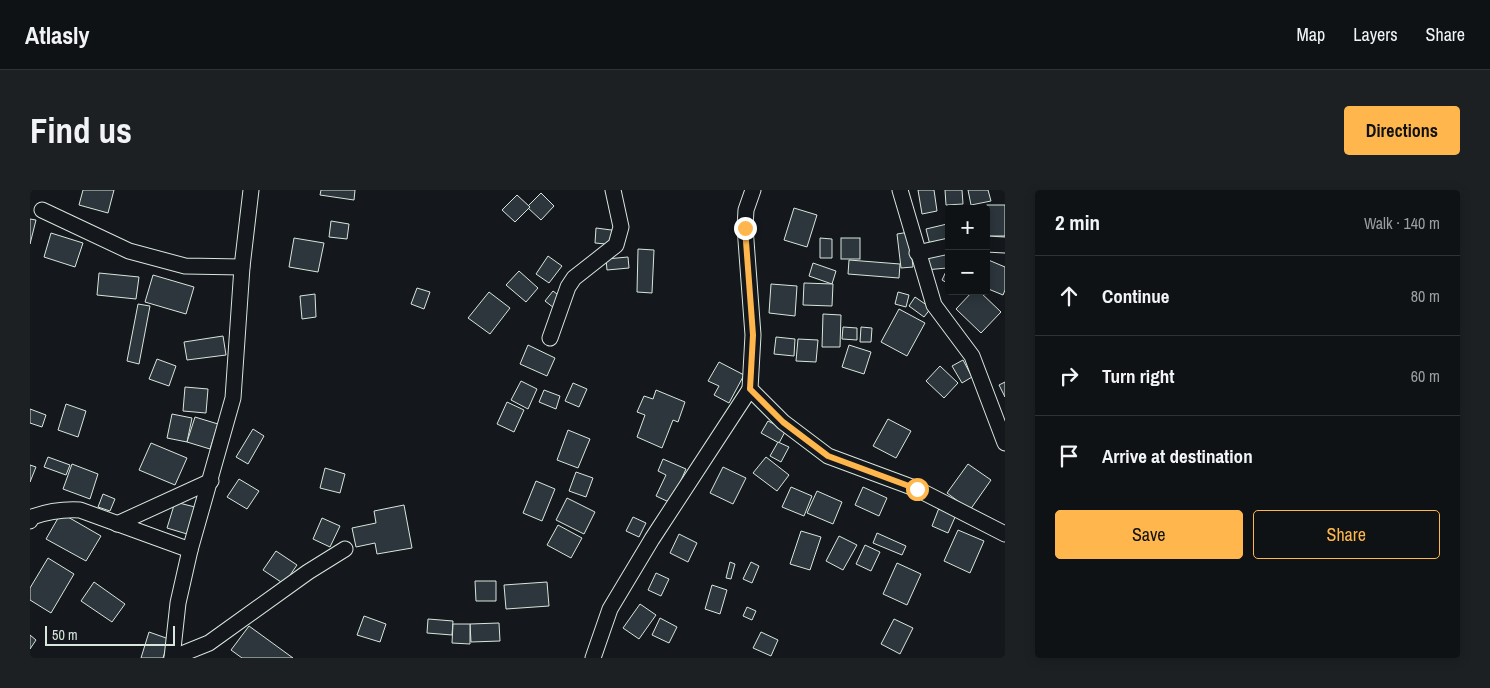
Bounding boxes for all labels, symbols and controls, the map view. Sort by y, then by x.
text: Atlasly [25,19,90,51]
text: Map [1297,22,1325,47]
text: Layers [1353,22,1398,47]
text: Share [1426,22,1465,47]
button: Directions [1344,106,1460,155]
text: Find us [30,107,132,154]
map controls [945,205,990,295]
button: + [945,205,990,250]
text: 2 min [1055,208,1100,237]
text: Walk · 140 m [1364,212,1440,234]
route end [734,217,757,240]
button: − [945,250,990,295]
icon: ahead [1055,282,1083,310]
text: Continue [1102,283,1170,309]
text: 80 m [1411,285,1440,307]
icon: right [1055,362,1083,390]
text: Turn right [1102,363,1174,389]
text: 60 m [1411,365,1440,387]
icon: arrive [1055,442,1083,470]
text: Arrive at destination [1102,443,1253,469]
route start [906,478,929,501]
button: Save [1055,510,1243,559]
button: Share [1253,510,1440,559]
scale bar [45,623,175,646]
text: 50 m [52,626,78,644]

